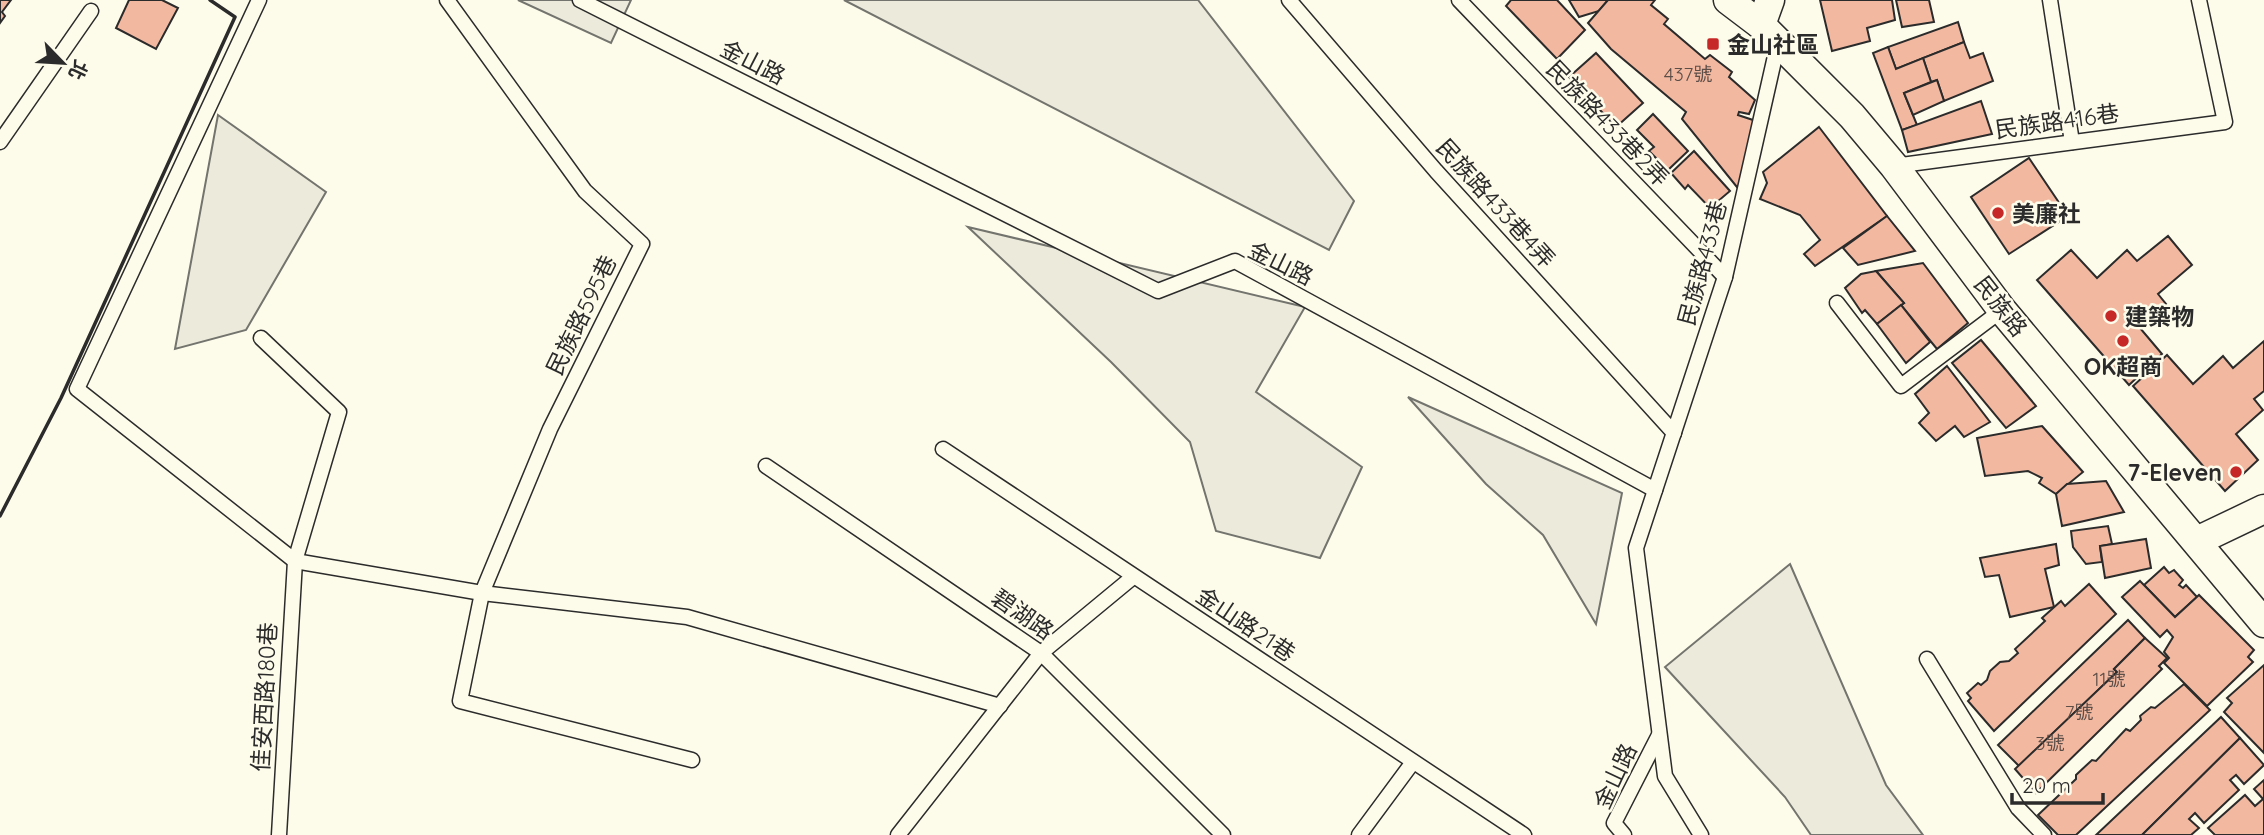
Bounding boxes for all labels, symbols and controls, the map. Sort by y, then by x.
north arrow [28,28,98,98]
place label: 金山社區 [1727,30,1819,59]
street label: 金山路 [716,33,790,91]
marker: 金山社區 [1705,36,1721,52]
street label: 民族路433巷2弄 [1541,54,1675,192]
text: 北 [64,56,93,84]
house number: 437號 [1664,62,1712,86]
street label: 民族路416巷 [1993,98,2121,144]
street label: 民族路433巷4弄 [1431,133,1561,273]
street label: 民族路433巷 [1671,197,1733,329]
place label: 美廉社 [2012,199,2081,228]
marker: 美廉社 [1990,205,2006,221]
street label: 金山路 [1244,235,1318,291]
street label: 民族路595巷 [539,250,623,380]
street label: 民族路 [1968,270,2034,342]
place label: 建築物 [2125,302,2194,331]
marker: 建築物 [2103,308,2119,324]
marker: OK超商 [2115,333,2131,349]
place label: OK超商 [2084,352,2162,381]
place label: 7-Eleven [2128,458,2222,487]
marker: 7-Eleven [2228,464,2244,480]
street label: 金山路21巷 [1191,580,1301,668]
street label: 碧湖路 [986,582,1060,646]
street label: 佳安西路180巷 [246,622,282,772]
house number: 11號 [2092,667,2126,691]
house number: 7號 [2065,700,2093,724]
house number: 3號 [2036,731,2064,755]
street label: 金山路 [1587,739,1643,813]
scale bar [2012,762,2103,806]
text: 20 m [2022,772,2071,798]

